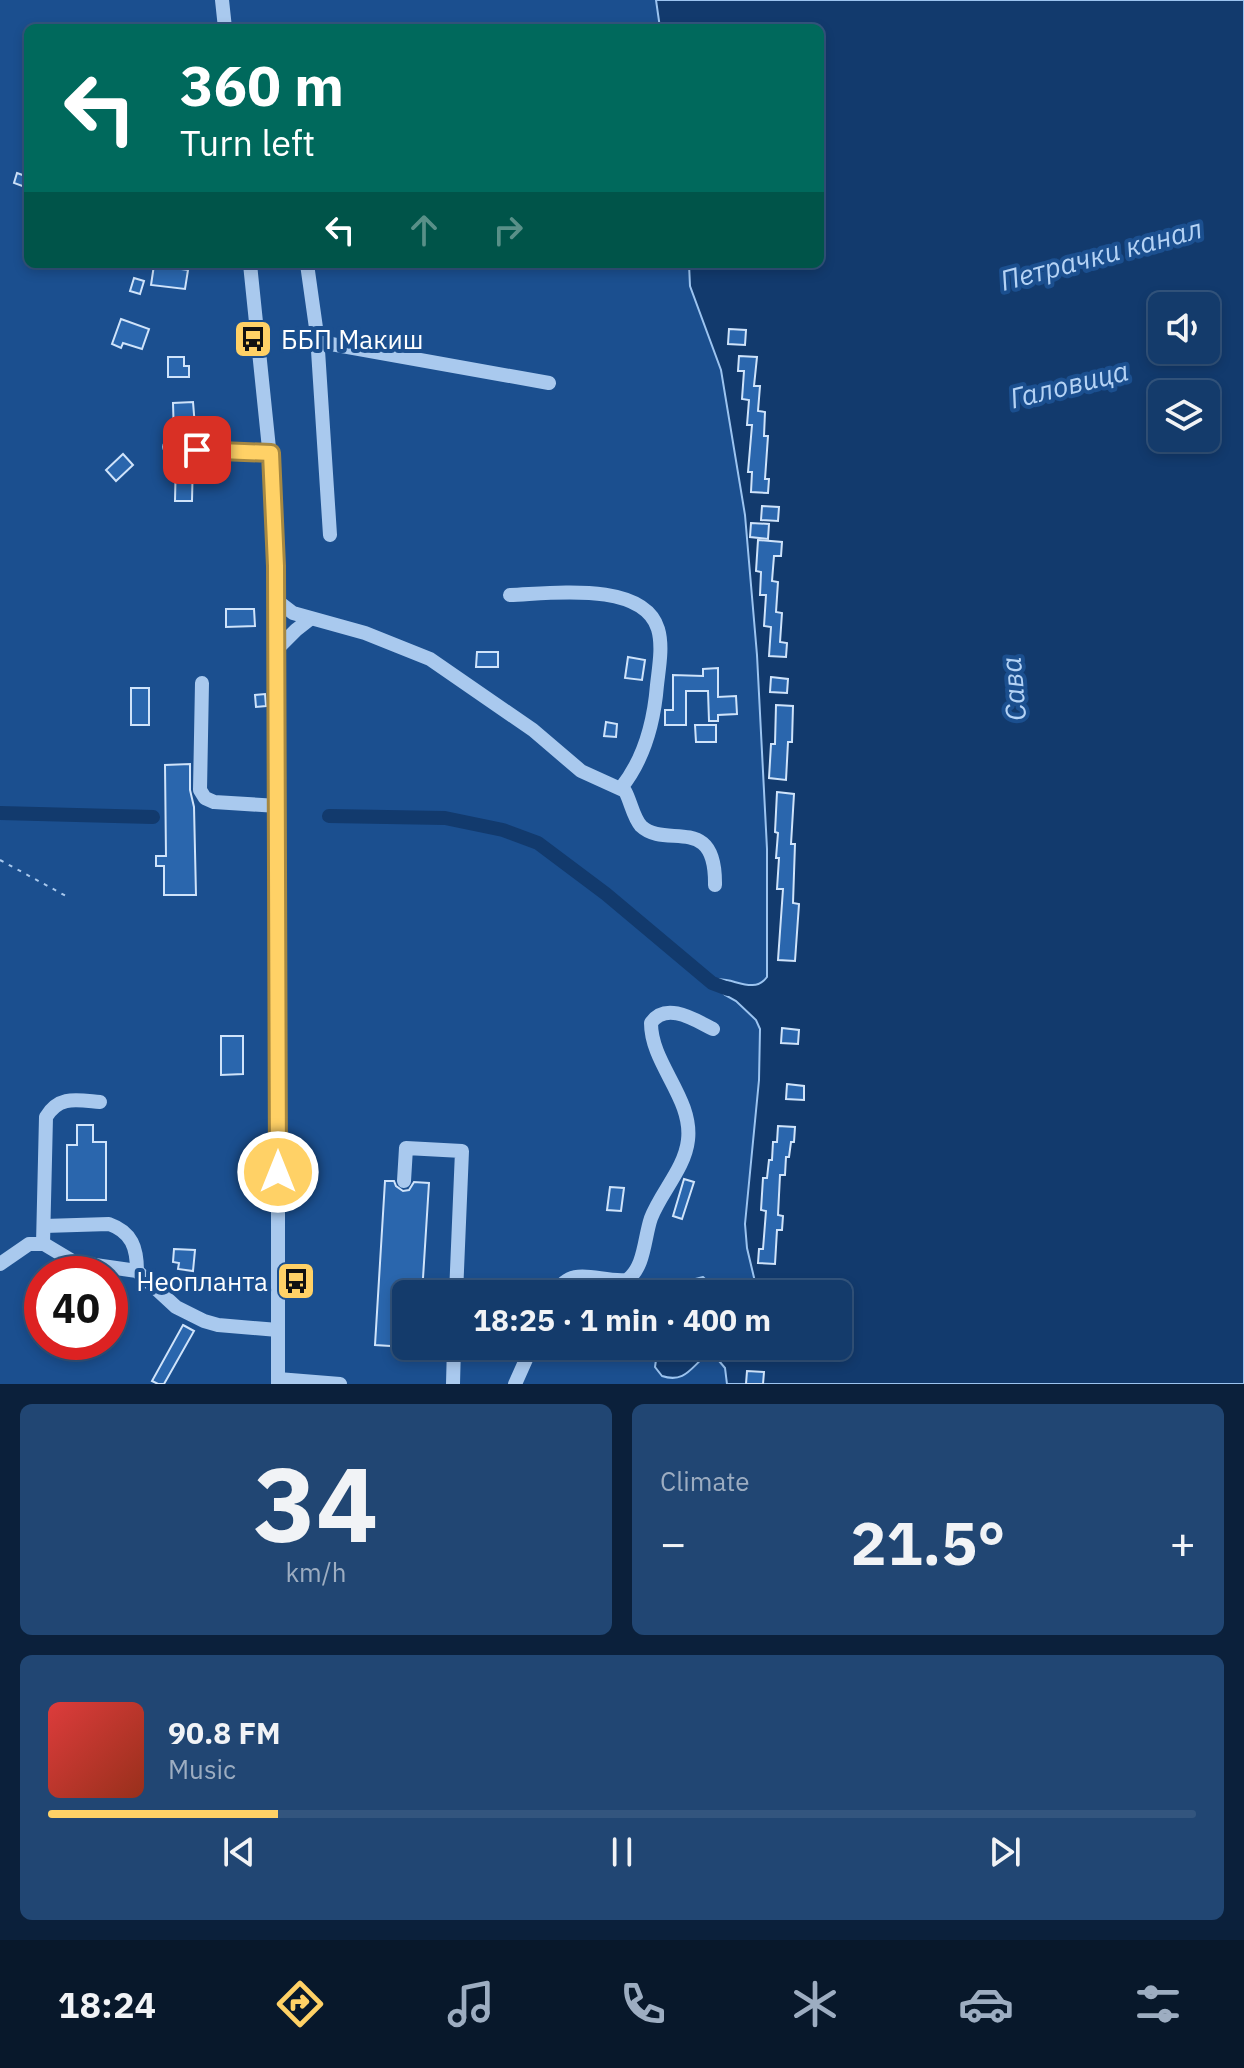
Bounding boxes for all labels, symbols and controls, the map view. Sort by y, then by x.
text: 360 m [180,49,344,121]
icon: left [48,56,152,160]
text: Turn left [180,119,315,166]
icon: left [318,208,362,252]
icon: ahead [402,208,446,252]
icon: right [486,208,530,252]
water label: Петрачки канал [996,209,1206,299]
map controls [1148,292,1220,452]
button: sound [1148,292,1220,364]
bus stop icon: ББП Макиш [232,318,274,360]
place label: ББП Макиш [281,322,424,356]
water label: Галовица [1006,351,1132,417]
button: layers [1148,380,1220,452]
pin [163,416,231,484]
icon: arrive [175,428,219,472]
water label: Сава [992,655,1034,723]
position arrow [236,1130,320,1214]
speed limit sign: 40 [24,1256,128,1360]
bus stop icon: Неопланта [275,1260,317,1302]
place label: Неопланта [136,1264,268,1298]
text: 18:25 · 1 min · 400 m [473,1300,771,1339]
text: 34 [254,1435,378,1571]
text: Climate [660,1464,750,1498]
text: 21.5° [851,1503,1005,1582]
text: − [660,1514,686,1571]
text: + [1170,1514,1196,1571]
text: km/h [285,1555,347,1589]
text: 90.8 FM [168,1713,281,1752]
text: Music [168,1752,236,1786]
icon: previous [217,1830,261,1874]
icon: pause [600,1830,644,1874]
icon: next [983,1830,1027,1874]
icon: directions [272,1976,328,2032]
icon: music [443,1976,499,2032]
icon: phone [615,1976,671,2032]
icon: climate [787,1976,843,2032]
icon: car [958,1976,1014,2032]
icon: filters [1130,1976,1186,2032]
text: 18:24 [58,1981,156,2028]

